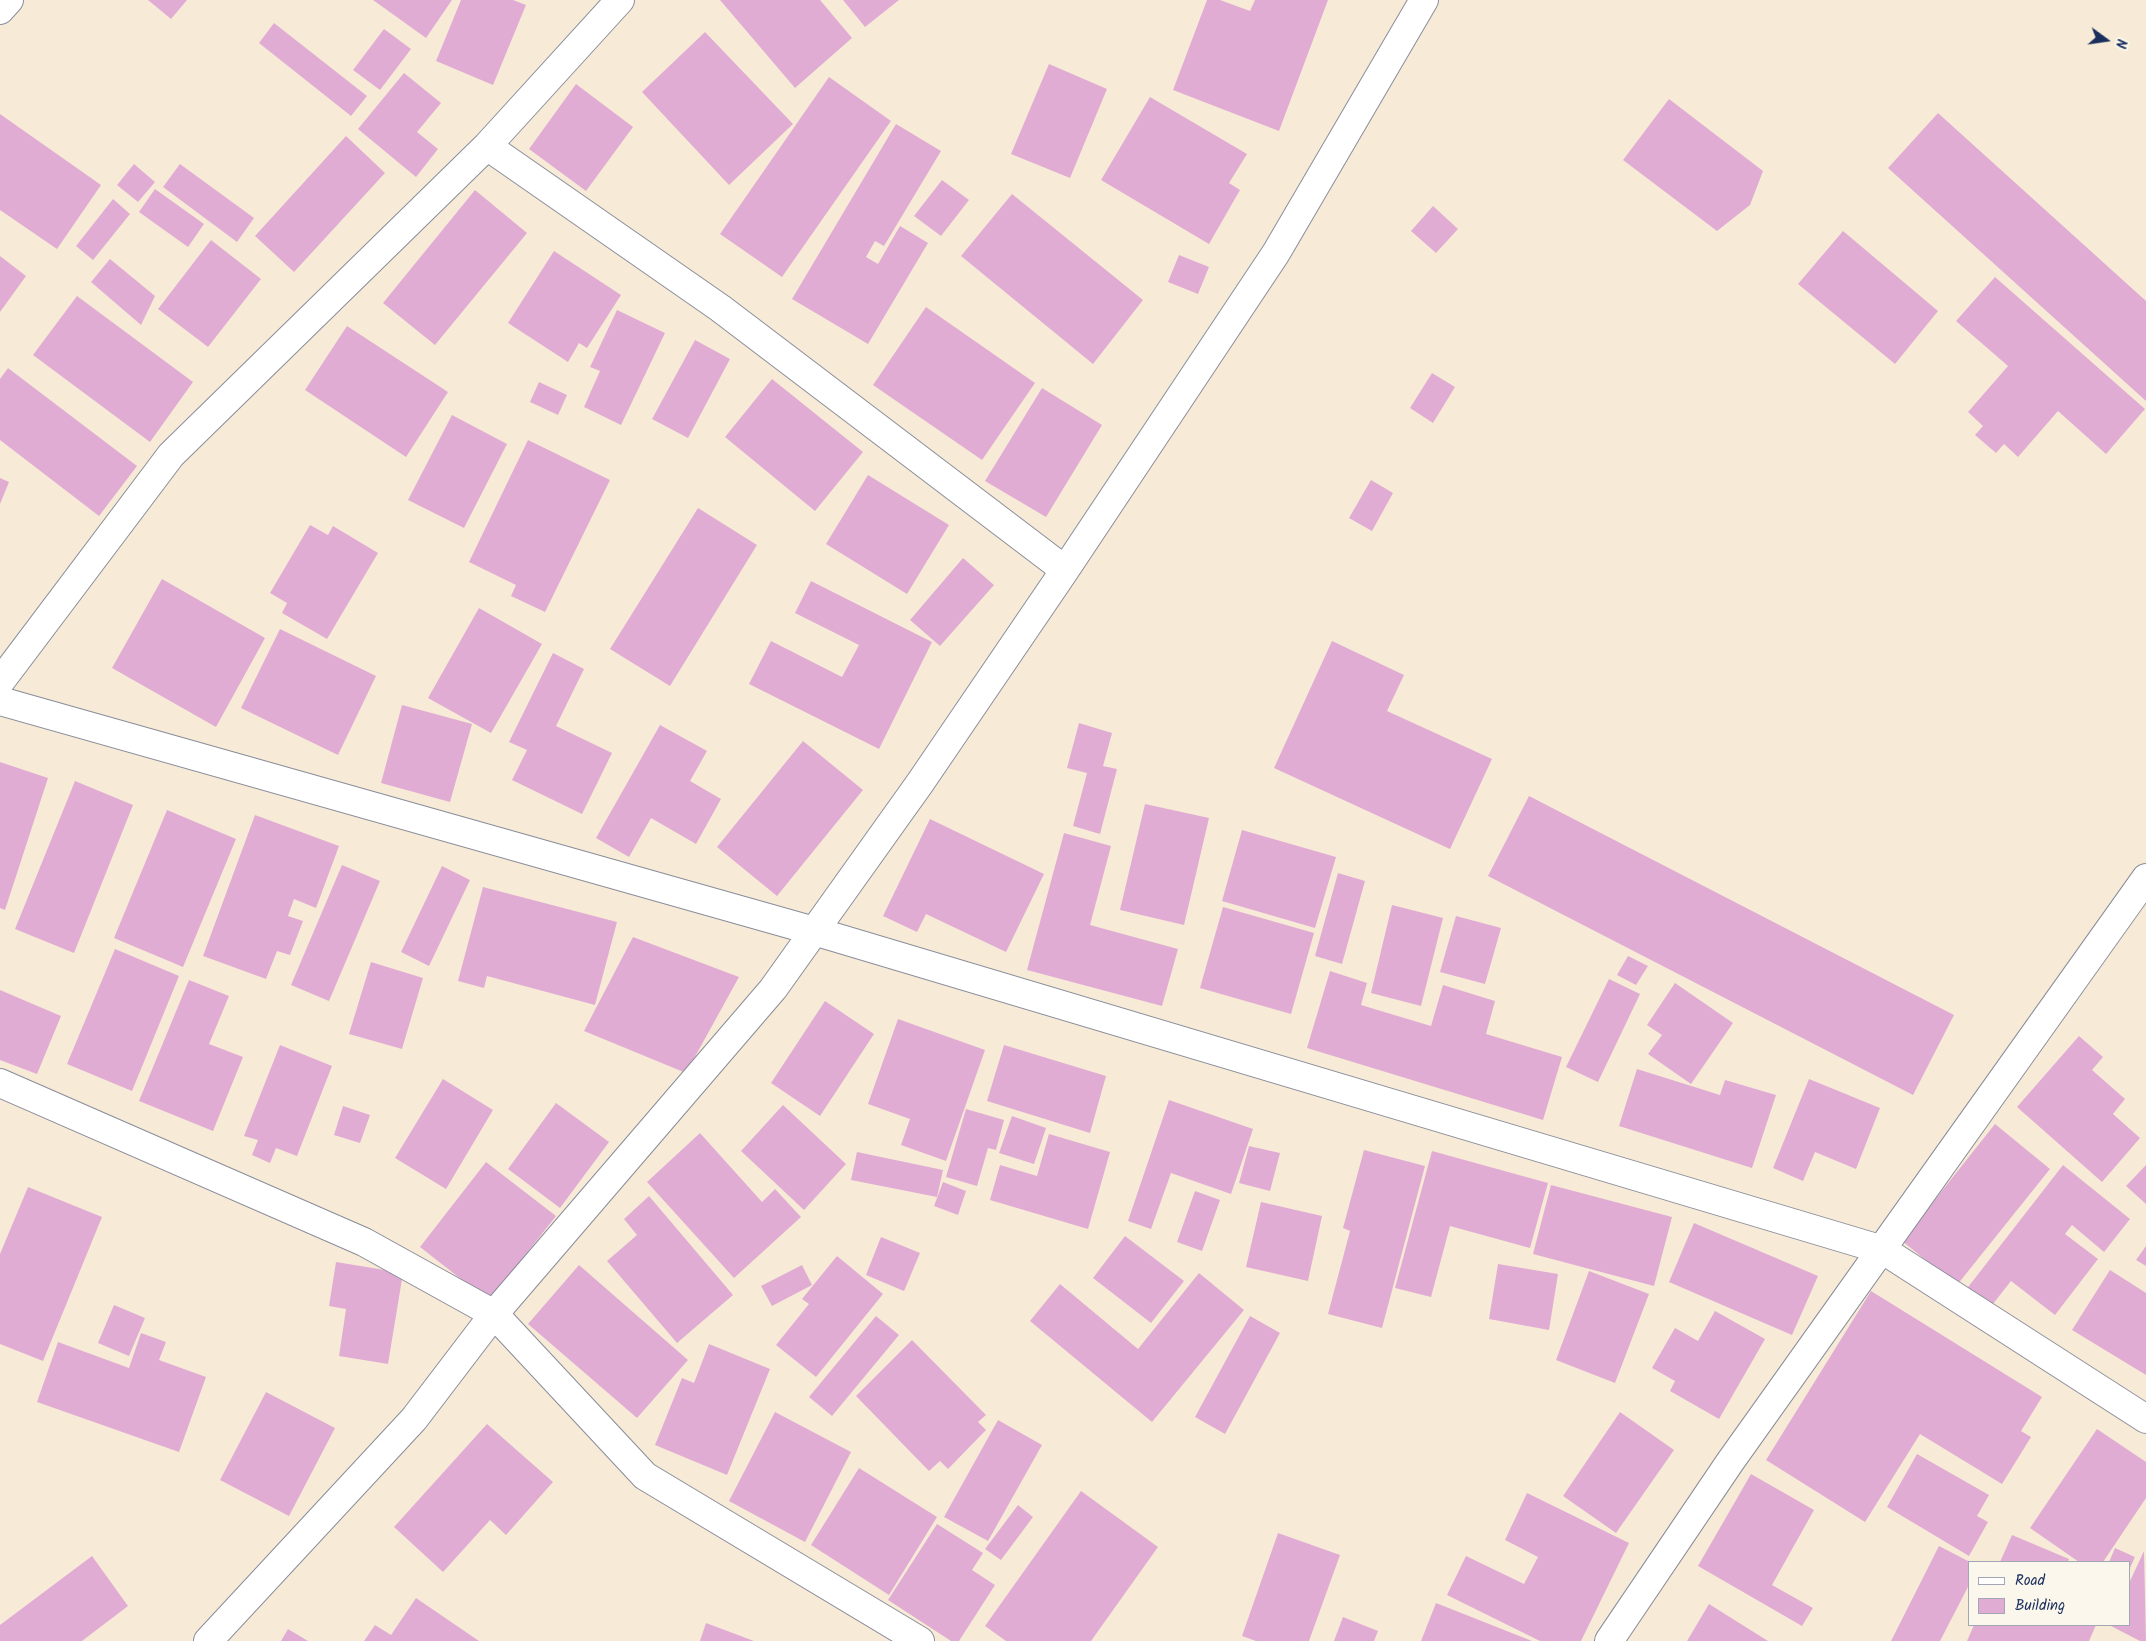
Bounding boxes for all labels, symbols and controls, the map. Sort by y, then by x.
north arrow [2081,15,2131,65]
text: N [2109,37,2132,51]
legend [1968,1561,2131,1626]
text: Road [2015,1569,2045,1593]
text: Building [2015,1594,2065,1618]

